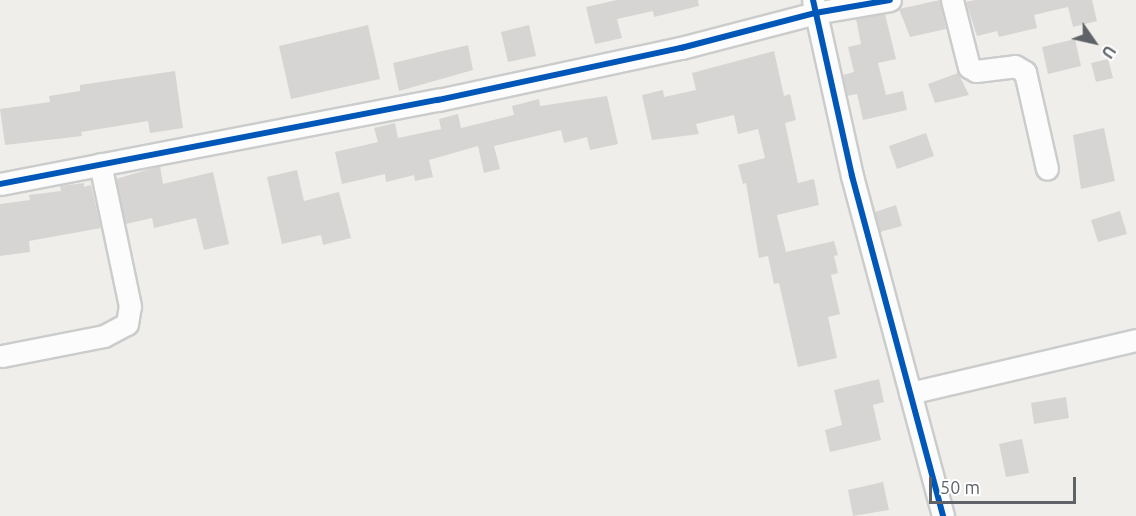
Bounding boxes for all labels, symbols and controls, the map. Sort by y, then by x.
north arrow [1064,12,1124,72]
text: U [1098,42,1120,62]
scale bar [932,465,1079,503]
text: 50 m [940,477,980,497]

